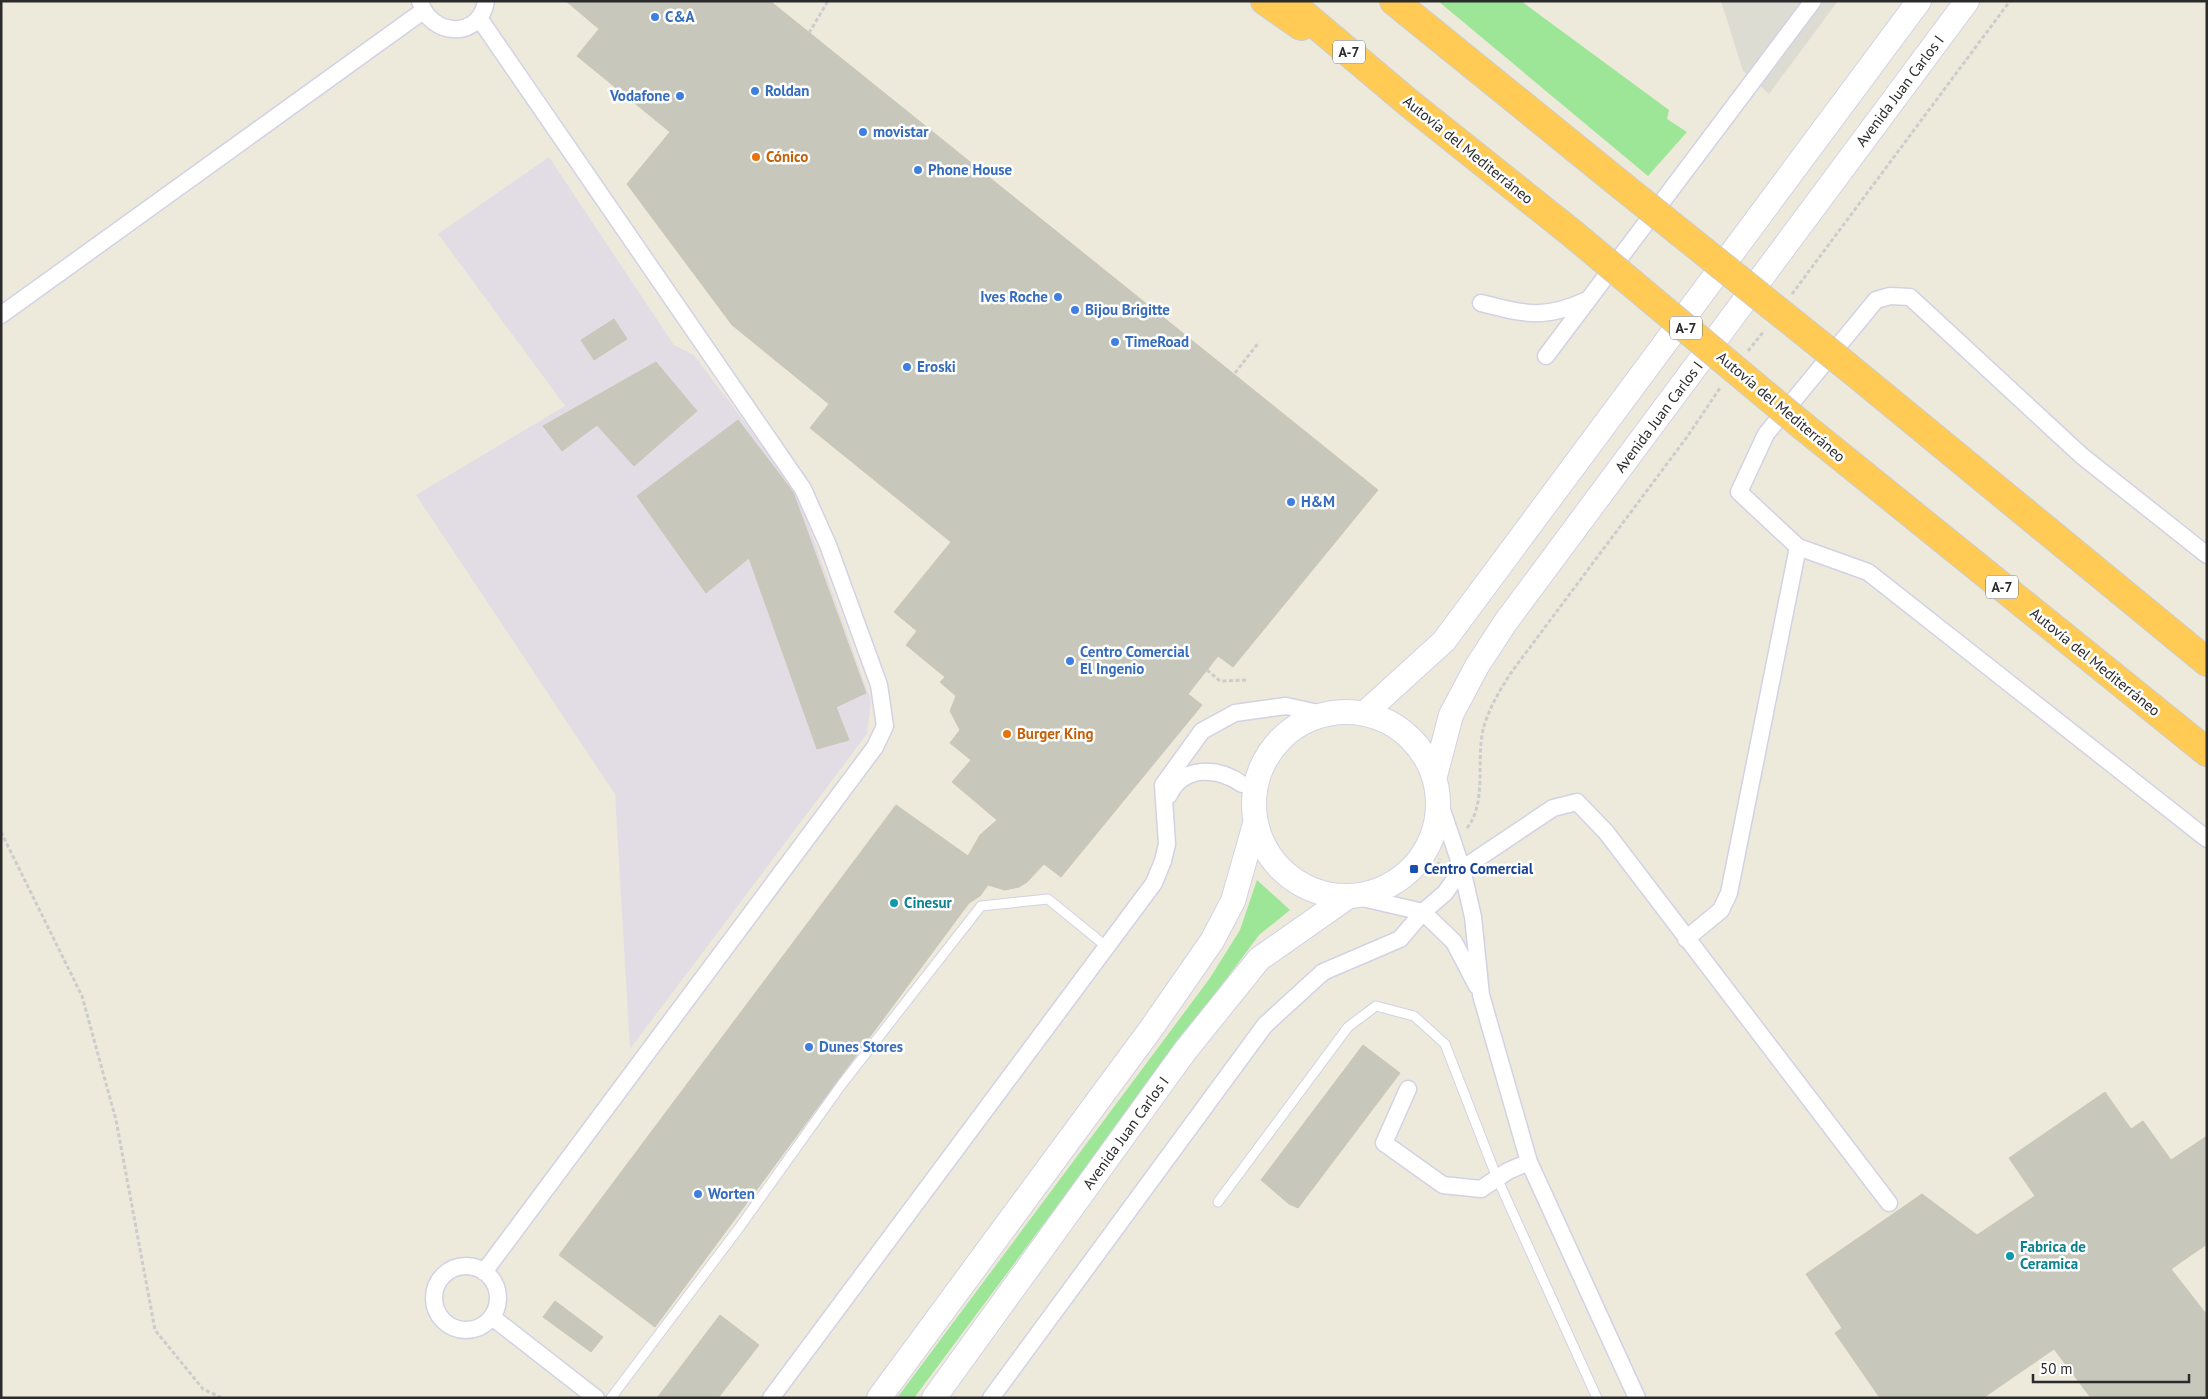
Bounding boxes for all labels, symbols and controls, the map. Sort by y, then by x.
place label: C&A [665,7,696,26]
marker: C&A [649,11,661,23]
street label: Avenida Juan Carlos I [1851,31,1948,150]
road number: A-7 [1333,41,1365,64]
place label: Roldan [765,81,809,100]
marker: Roldan [749,85,761,97]
place label: Vodafone [609,86,670,105]
marker: Vodafone [674,90,686,102]
street label: Autovía del Mediterráneo [1399,91,1537,208]
place label: movistar [873,122,929,141]
marker: movistar [857,126,869,138]
place label: Cónico [766,147,808,166]
marker: Cónico [750,151,762,163]
place label: Phone House [928,160,1013,179]
marker: Phone House [912,164,924,176]
place label: Ives Roche [980,287,1048,306]
marker: Ives Roche [1052,291,1064,303]
place label: Bijou Brigitte [1085,300,1170,319]
marker: Bijou Brigitte [1069,304,1081,316]
road number: A-7 [1670,316,1702,339]
place label: TimeRoad [1125,332,1189,351]
marker: TimeRoad [1109,336,1121,348]
street label: Autovía del Mediterráneo [1713,347,1849,466]
place label: Eroski [917,357,956,376]
street label: Avenida Juan Carlos I [1610,357,1707,476]
marker: Eroski [901,361,913,373]
place label: H&M [1301,492,1335,511]
marker: H&M [1285,496,1297,508]
road number: A-7 [1986,576,2018,598]
street label: Autovía del Mediterráneo [2026,603,2164,720]
place label: Centro Comercial El Ingenio [1080,642,1190,678]
marker: Centro Comercial El Ingenio [1064,655,1076,667]
place label: Burger King [1017,724,1093,743]
marker: Burger King [1001,728,1013,740]
place label: Centro Comercial [1424,859,1534,878]
marker: Centro Comercial [1408,863,1420,875]
place label: Cinesur [904,893,953,912]
marker: Cinesur [888,897,900,909]
place label: Dunes Stores [819,1037,903,1056]
marker: Dunes Stores [803,1041,815,1053]
street label: Avenida Juan Carlos I [1078,1073,1173,1193]
place label: Worten [708,1184,755,1203]
marker: Worten [692,1188,704,1200]
place label: Fabrica de Ceramica [2020,1237,2086,1273]
marker: Fabrica de Ceramica [2004,1250,2016,1262]
scale bar [2033,1352,2189,1384]
text: 50 m [2040,1359,2073,1378]

